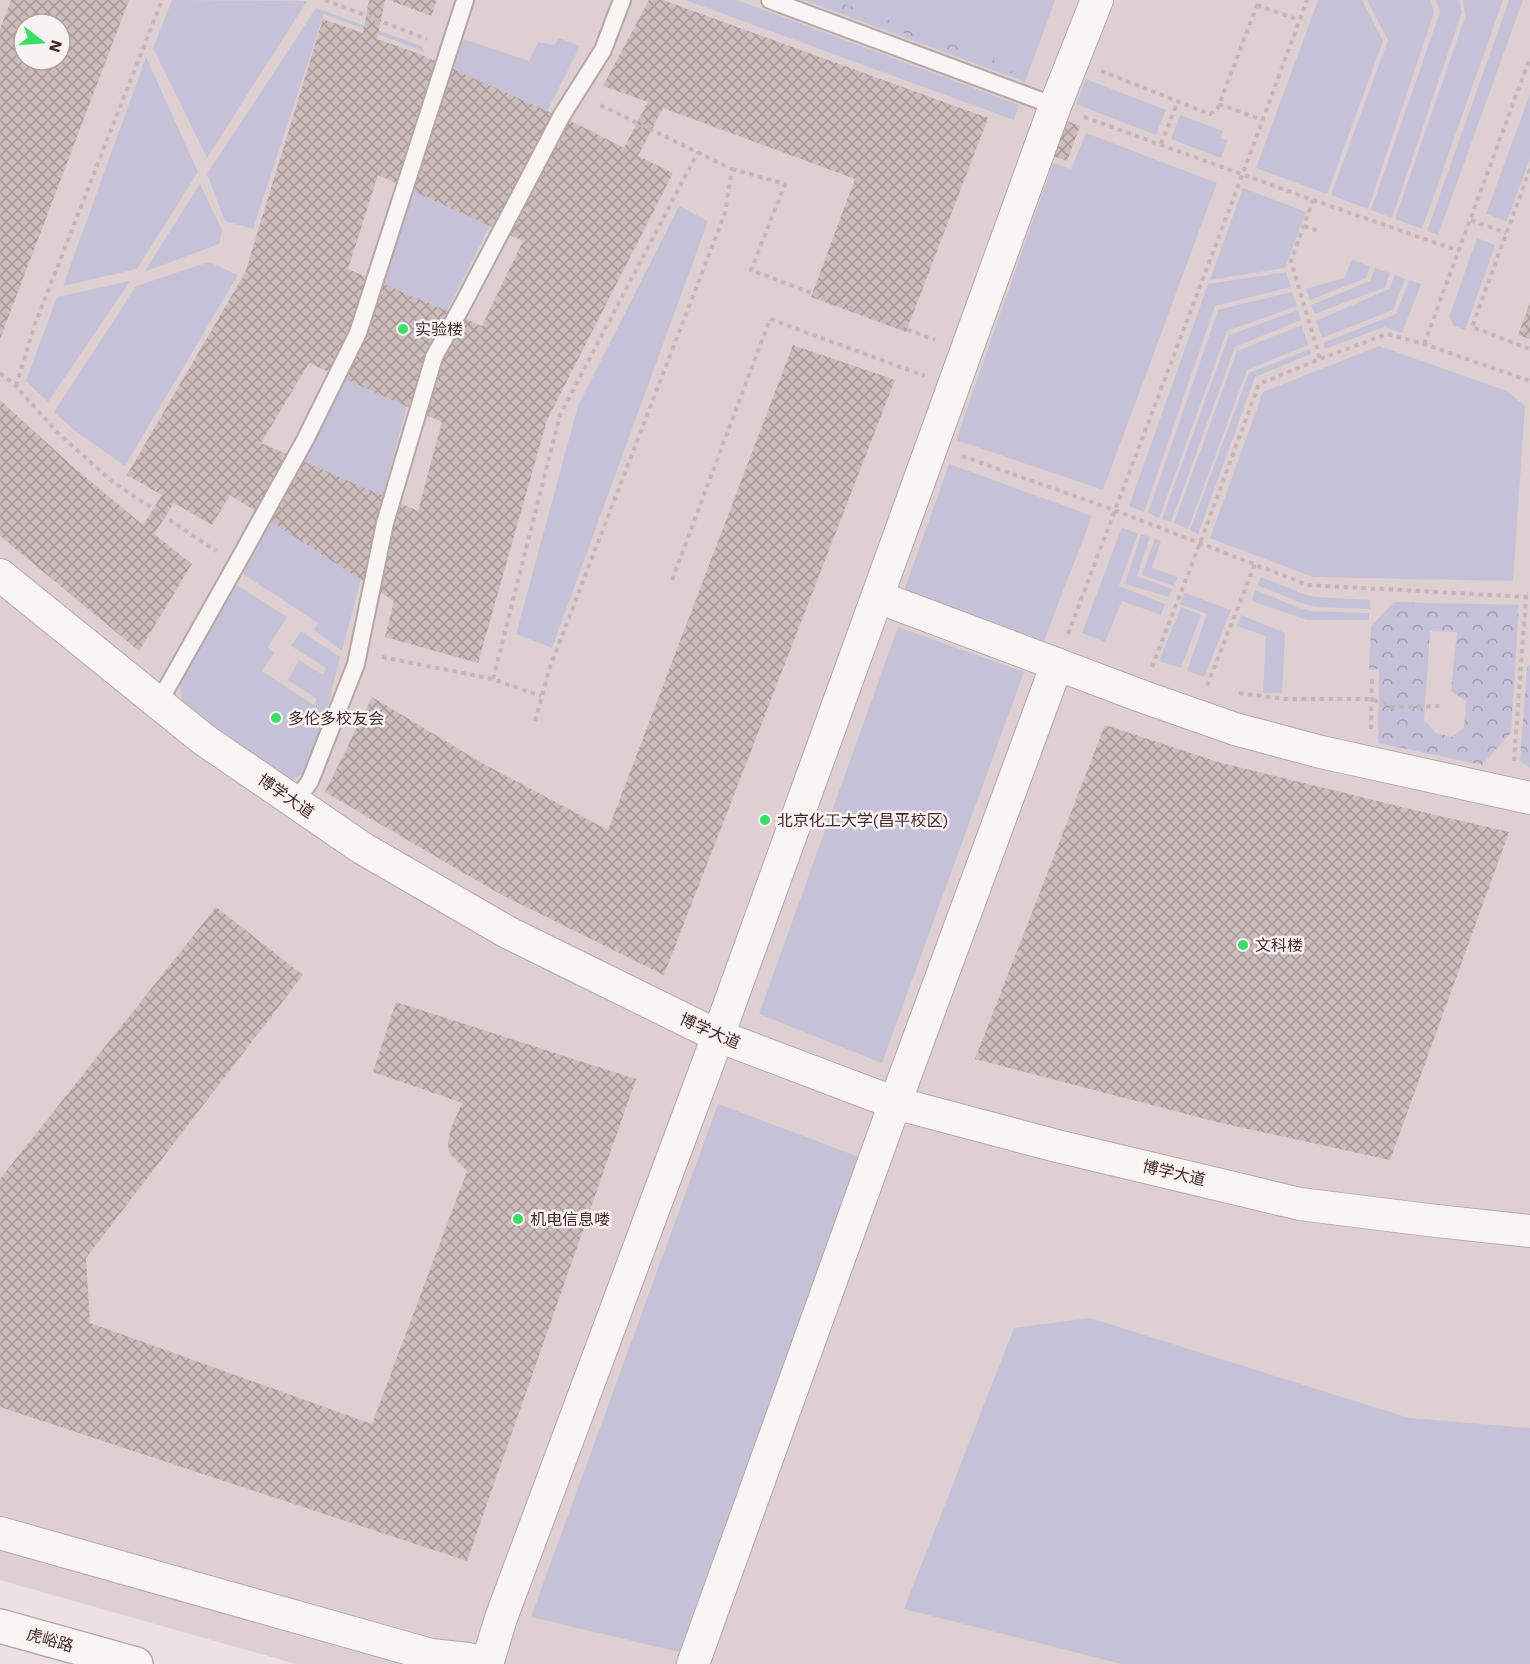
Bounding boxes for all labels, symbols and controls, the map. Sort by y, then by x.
north arrow [12,12,72,72]
text: N [45,38,67,55]
place label: 实验楼 [415,320,463,339]
marker: 实验楼 [396,322,410,336]
place label: 多伦多校友会 [288,709,384,728]
marker: 多伦多校友会 [269,711,283,725]
street label: 博学大道 [254,770,318,822]
place label: 北京化工大学(昌平校区) [777,811,948,830]
marker: 北京化工大学(昌平校区) [758,813,772,827]
place label: 文科楼 [1255,936,1303,955]
marker: 文科楼 [1236,938,1250,952]
street label: 博学大道 [677,1009,743,1053]
street label: 博学大道 [1141,1157,1207,1189]
place label: 机电信息喽 [530,1210,610,1229]
marker: 机电信息喽 [511,1212,525,1226]
street label: 虎峪路 [24,1624,76,1656]

